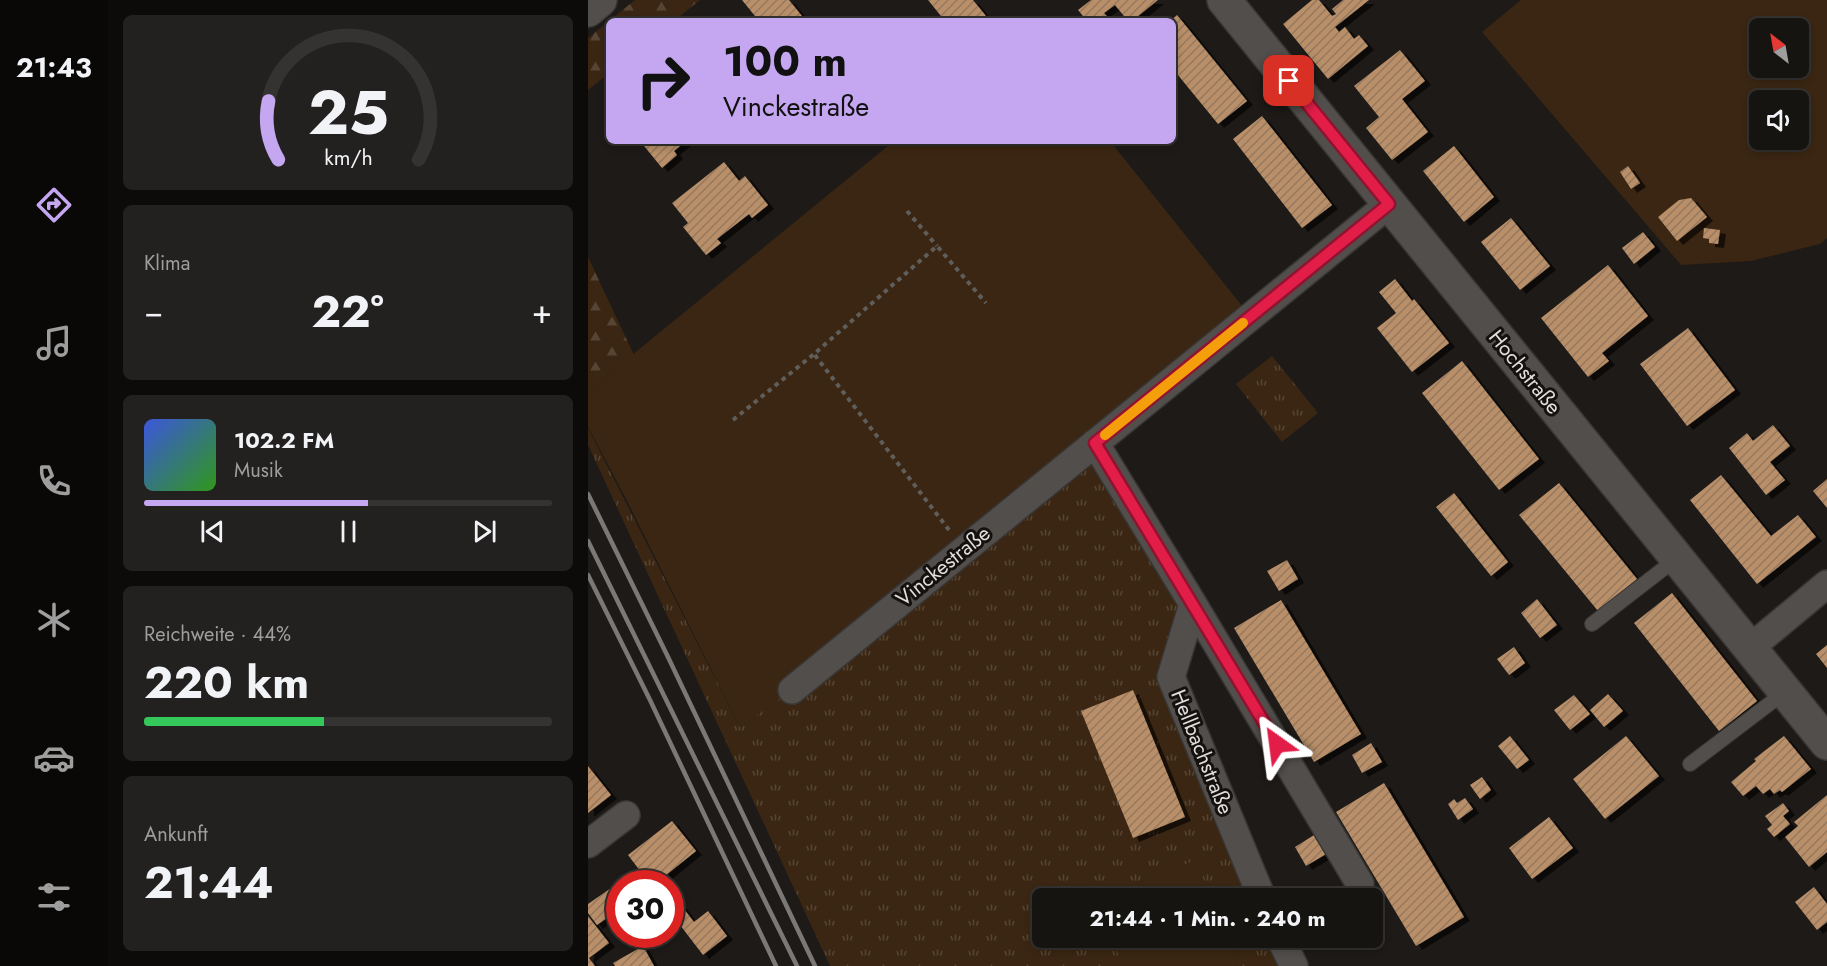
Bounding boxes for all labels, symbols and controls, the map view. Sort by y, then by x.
north arrow [1749,18,1809,78]
map controls [1749,18,1809,150]
text: 100 m [723,31,847,92]
icon: right [624,42,702,120]
text: 21:43 [16,48,92,87]
pin [1263,55,1314,106]
icon: arrive [1272,64,1305,97]
text: 25 [307,67,389,157]
text: Vinckestraße [723,87,869,126]
button: sound [1749,90,1809,150]
text: km/h [324,142,372,173]
icon: directions [33,184,75,226]
text: Klima [144,249,190,278]
text: 22° [311,279,384,344]
text: − [144,288,163,335]
text: + [532,288,552,335]
icon: music [33,322,75,364]
street label: Hochstraße [1482,323,1569,421]
text: 102.2 FM [234,424,334,456]
text: Musik [234,456,283,485]
icon: phone [33,460,75,502]
icon: previous [196,515,229,548]
icon: pause [332,515,365,548]
icon: next [468,515,501,548]
street label: Vinckestraße [889,518,997,613]
icon: climate [33,599,75,641]
text: Reichweite · 44% [144,620,291,649]
text: 220 km [144,650,309,715]
street label: Hellbachstraße [1163,685,1241,819]
position arrow [1245,712,1309,776]
icon: car [33,737,75,779]
text: Ankunft [144,820,208,849]
text: 21:44 [144,850,274,915]
speed limit sign: 30 [606,870,684,948]
icon: filters [33,876,75,918]
text: 21:44 · 1 Min. · 240 m [1089,902,1326,934]

